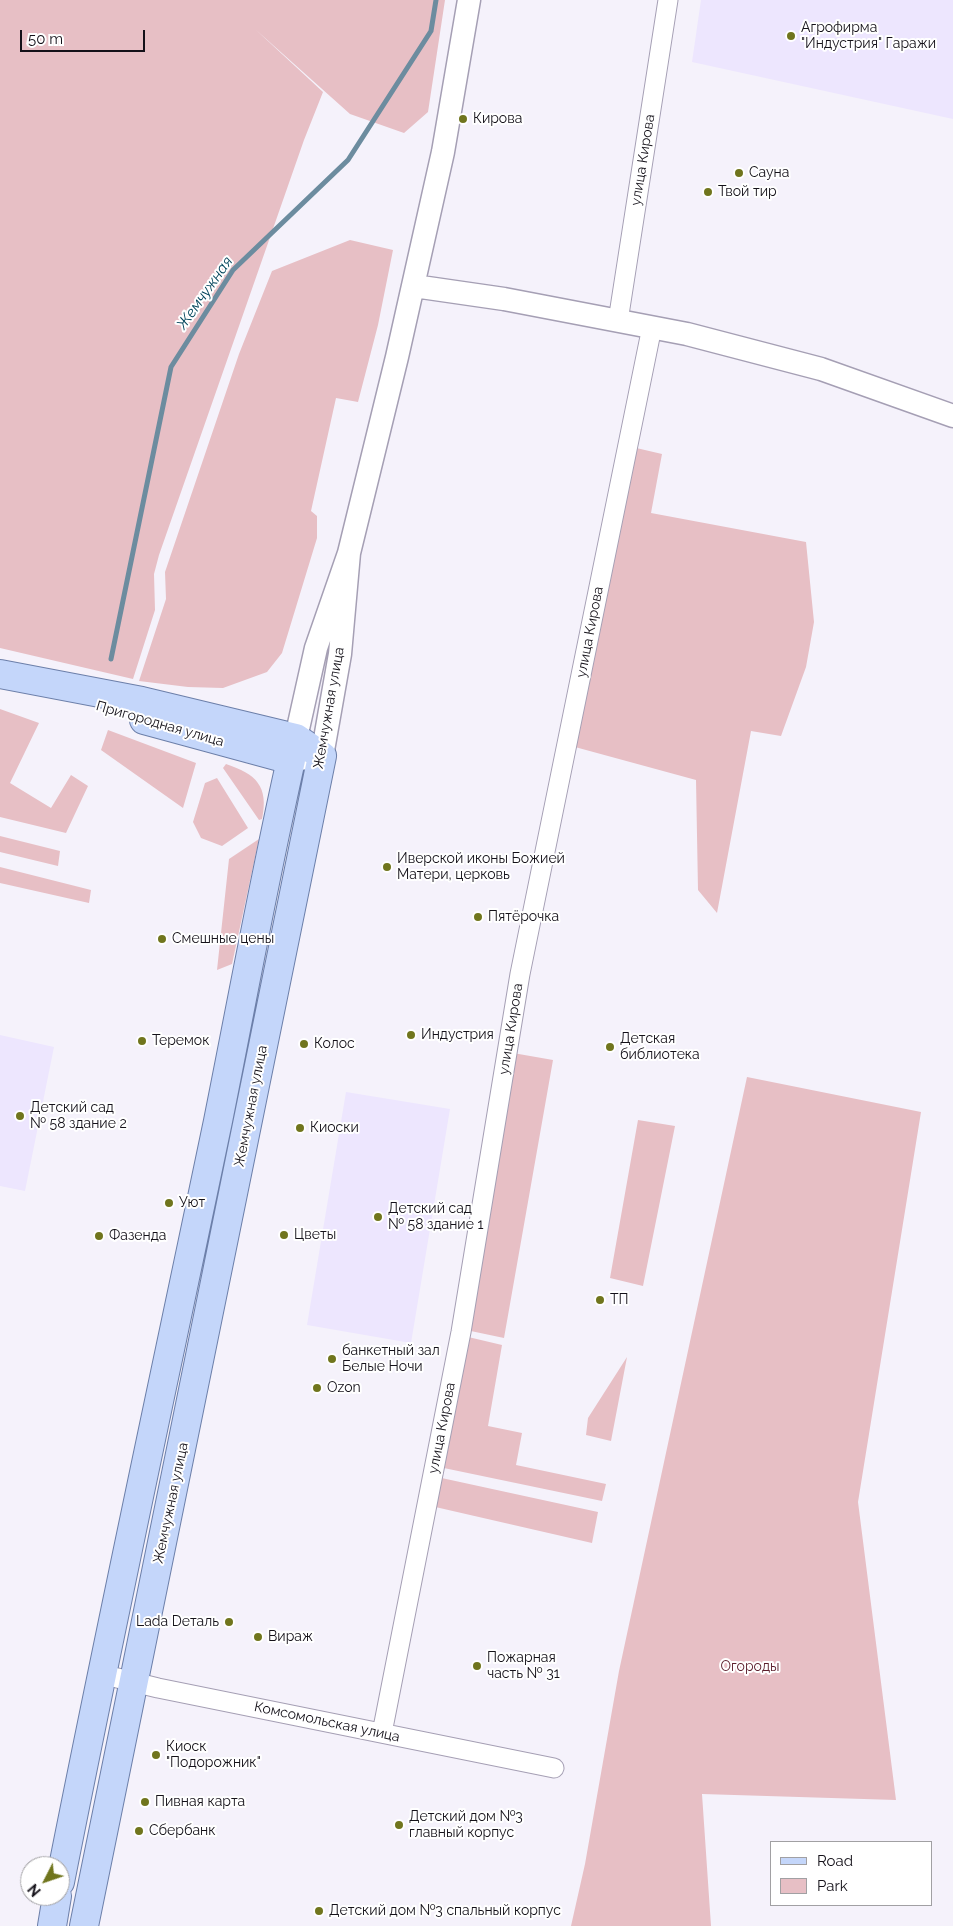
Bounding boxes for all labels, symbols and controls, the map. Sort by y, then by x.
scale bar [22,20,148,52]
place label: Агрофирма "Индустрия" Гаражи [801,20,936,52]
text: 50 m [28,30,63,48]
marker: Агрофирма "Индустрия" Гаражи [785,30,797,42]
place label: Кирова [473,111,522,127]
marker: Кирова [457,113,469,125]
street label: улица Кирова [627,113,659,207]
place label: Сауна [749,165,789,181]
marker: Сауна [733,167,745,179]
place label: Твой тир [718,184,777,200]
marker: Твой тир [702,186,714,198]
water label: Жемчужная [173,253,237,333]
street label: улица Кирова [573,585,607,679]
street label: Жемчужная улица [310,646,348,770]
street label: Пригородная улица [94,698,226,750]
place label: Иверской иконы Божией Матери, церковь [397,851,565,884]
marker: Иверской иконы Божией Матери, церковь [381,861,393,873]
place label: Пятёрочка [488,909,559,925]
marker: Пятёрочка [472,911,484,923]
place label: Смешные цены [172,931,274,947]
marker: Смешные цены [156,933,168,945]
street label: улица Кирова [495,982,527,1076]
place label: Индустрия [421,1027,494,1043]
marker: Индустрия [405,1029,417,1041]
place label: Детская библиотека [620,1031,700,1064]
place label: Теремок [152,1033,209,1049]
marker: Теремок [136,1035,148,1047]
place label: Колос [314,1036,355,1052]
marker: Колос [298,1038,310,1050]
marker: Детская библиотека [604,1041,616,1053]
street label: Жемчужная улица [231,1044,271,1168]
place label: Детский сад № 58 здание 2 [30,1100,127,1132]
marker: Детский сад № 58 здание 2 [14,1110,26,1122]
place label: Киоски [310,1120,359,1136]
marker: Киоски [294,1122,306,1134]
place label: Уют [179,1195,205,1211]
marker: Уют [163,1197,175,1209]
place label: Детский сад № 58 здание 1 [388,1201,483,1234]
marker: Детский сад № 58 здание 1 [372,1211,384,1223]
place label: Цветы [294,1227,336,1243]
place label: Фазенда [109,1228,166,1244]
marker: Цветы [278,1229,290,1241]
marker: Фазенда [93,1230,105,1242]
place label: ТП [610,1292,629,1308]
marker: ТП [594,1294,606,1306]
place label: банкетный зал Белые Ночи [342,1343,440,1375]
marker: банкетный зал Белые Ночи [326,1353,338,1365]
place label: Ozon [327,1380,361,1396]
street label: улица Кирова [425,1381,459,1475]
marker: Ozon [311,1382,323,1394]
street label: Жемчужная улица [150,1441,192,1565]
place label: Lada Dеталь [136,1614,219,1630]
marker: Lada Dеталь [223,1616,235,1628]
place label: Вираж [268,1629,313,1645]
marker: Вираж [252,1631,264,1643]
place label: Пожарная часть № 31 [487,1650,560,1682]
park label: Огороды [720,1659,780,1675]
marker: Пожарная часть № 31 [471,1660,483,1672]
street label: Комсомольская улица [253,1698,401,1746]
place label: Киоск "Подорожник" [166,1739,261,1771]
marker: Киоск "Подорожник" [150,1749,162,1761]
place label: Пивная карта [155,1794,245,1810]
marker: Пивная карта [139,1796,151,1808]
place label: Детский дом №3 главный корпус [409,1809,523,1841]
marker: Детский дом №3 главный корпус [393,1819,405,1831]
place label: Сбербанк [149,1823,216,1839]
marker: Сбербанк [133,1825,145,1837]
legend [770,1841,933,1906]
text: Road [817,1852,853,1870]
north arrow [20,1856,70,1906]
text: Park [817,1877,848,1895]
text: N [25,1881,44,1899]
place label: Детский дом №3 спальный корпус [329,1903,561,1919]
marker: Детский дом №3 спальный корпус [313,1905,325,1917]

